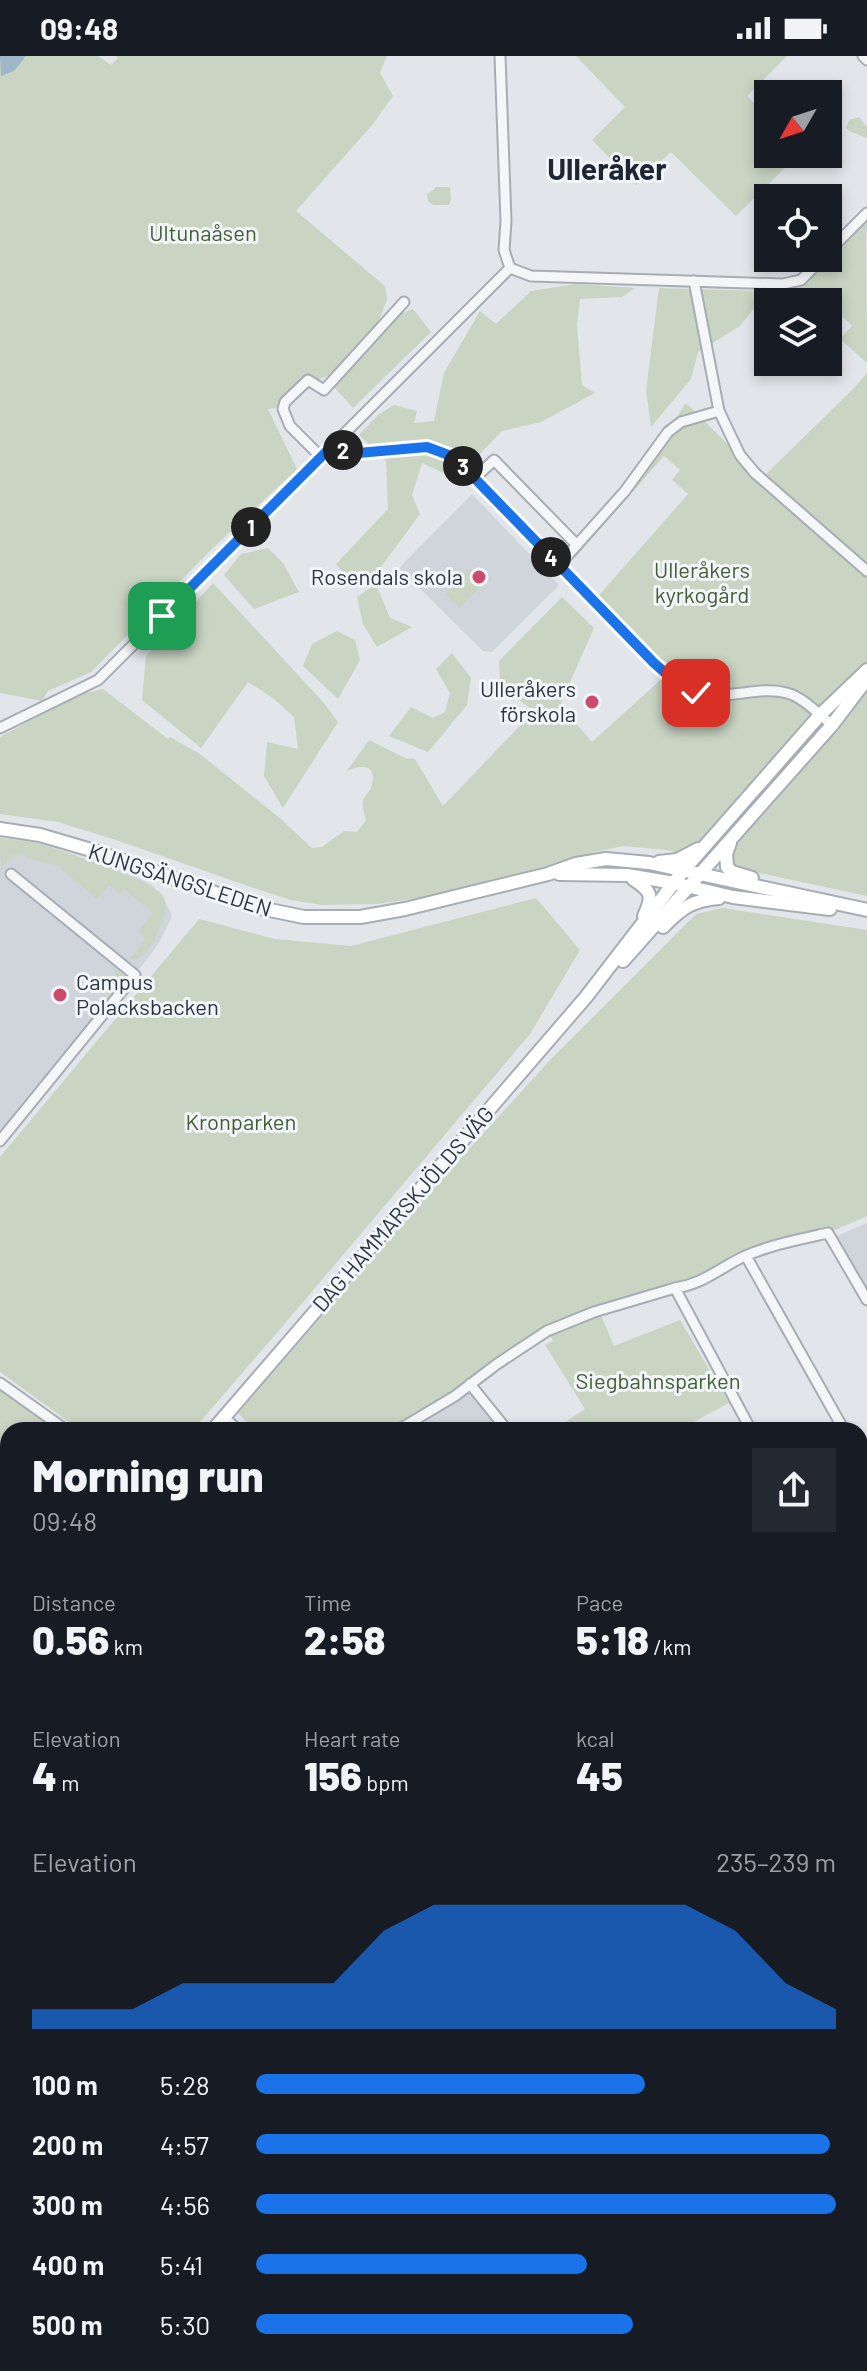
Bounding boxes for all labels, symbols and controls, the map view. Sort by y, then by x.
text: 09:48 [40,10,118,46]
north arrow [754,80,842,168]
map controls [754,80,842,376]
district label: Ulleråker [547,150,667,186]
button: locate [754,184,842,272]
park label: Ultunaåsen [149,219,257,245]
button: layers [754,288,842,376]
pin: 2 [323,430,363,470]
text: 2 [337,437,349,463]
pin: 3 [443,446,483,486]
text: 3 [457,453,469,479]
pin: 1 [231,507,271,547]
text: 1 [247,514,255,540]
pin: 4 [531,537,571,577]
text: 4 [544,544,558,570]
park label: Ulleråkers kyrkogård [654,556,750,607]
place label: Rosendals skola [311,563,463,589]
marker: Rosendals skola [470,568,488,586]
pin [128,582,196,650]
icon: arrive [140,594,184,638]
pin [662,659,730,727]
icon: check [674,671,718,715]
place label: Ulleråkers förskola [480,675,576,726]
marker: Ulleråkers förskola [583,693,601,711]
street label: KUNGSÄNGSLEDEN [85,837,275,921]
place label: Campus Polacksbacken [76,968,219,1019]
marker: Campus Polacksbacken [51,986,69,1004]
street label: DAG HAMMARSKJÖLDS VÄG [306,1100,498,1316]
park label: Kronparken [186,1108,296,1134]
park label: Siegbahnsparken [575,1367,741,1393]
text: Morning run [32,1448,264,1501]
button: share [752,1448,836,1532]
text: 09:48 [32,1505,97,1536]
text: Distance [32,1589,116,1615]
text: Time [304,1589,352,1615]
text: Pace [576,1589,623,1615]
text: 0.56 [32,1615,109,1663]
text: 2:58 [304,1615,385,1663]
text: 5:18 [576,1615,649,1663]
text: km [109,1633,143,1659]
text: /km [649,1633,691,1659]
text: Elevation [32,1725,121,1751]
text: Heart rate [304,1725,401,1751]
text: kcal [576,1725,614,1751]
text: 4 [32,1751,57,1799]
text: 156 [304,1751,362,1799]
text: 45 [576,1751,623,1799]
text: m [57,1769,80,1795]
text: bpm [362,1769,409,1795]
text: Elevation [32,1846,137,1877]
text: 235–239 m [716,1846,836,1877]
text: 100 m [32,2069,98,2100]
text: 5:28 [160,2069,210,2100]
text: 200 m [32,2129,103,2160]
text: 4:57 [160,2129,209,2160]
text: 300 m [32,2189,103,2220]
text: 4:56 [160,2189,210,2220]
text: 400 m [32,2249,104,2280]
text: 5:41 [160,2249,203,2280]
text: 500 m [32,2309,103,2340]
text: 5:30 [160,2309,210,2340]

